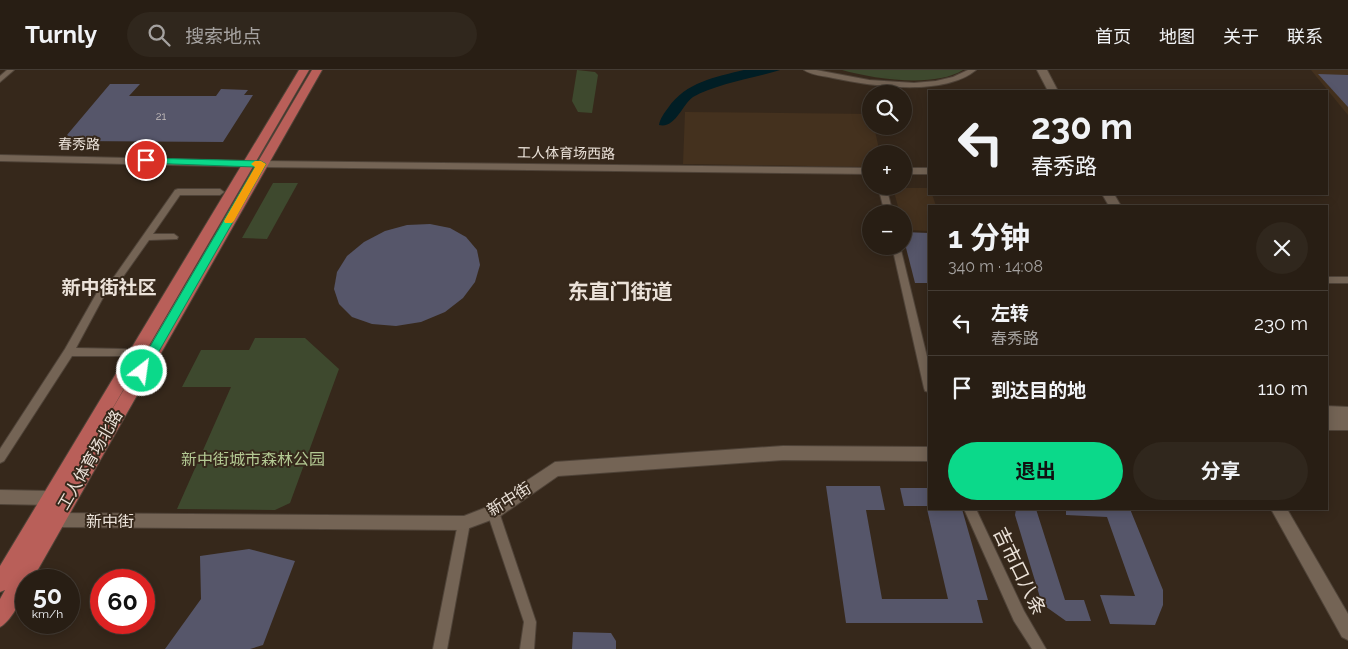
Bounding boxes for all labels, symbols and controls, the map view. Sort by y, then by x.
search box [127,12,477,57]
text: Turnly [25,20,97,49]
icon: search [145,21,173,49]
text: 搜索地点 [185,25,261,47]
text: 首页 [1095,26,1131,47]
text: 地图 [1159,26,1195,47]
text: 关于 [1223,26,1259,47]
text: 联系 [1287,26,1323,47]
map controls [862,85,912,255]
button: search [862,85,912,135]
text: 230 m [1031,106,1133,147]
house number: 21 [156,110,167,123]
icon: left [948,110,1013,175]
street label: 春秀路 [58,136,100,152]
pin [125,139,167,181]
street label: 工人体育场西路 [517,144,615,162]
button: + [862,145,912,195]
icon: arrive [132,146,160,174]
text: 春秀路 [1031,153,1097,179]
button: − [862,205,912,255]
text: 1 分钟 [948,220,1030,255]
button: close [1256,222,1308,274]
text: 340 m · 14:08 [948,257,1043,276]
district label: 新中街社区 [61,276,157,298]
district label: 东直门街道 [568,279,673,304]
text: 左转 [991,302,1029,324]
icon: left [948,309,976,337]
text: 230 m [1254,312,1308,334]
text: 春秀路 [991,329,1039,348]
position arrow [115,344,167,396]
icon: arrive [948,374,976,402]
text: 110 m [1258,377,1308,399]
text: 到达目的地 [991,379,1086,401]
street label: 工人体育场北路 [54,407,126,513]
button: 退出 [948,442,1123,500]
button: 分享 [1133,442,1308,500]
park label: 新中街城市森林公园 [181,450,325,469]
street label: 新中街 [484,478,534,520]
street label: 新中街 [86,512,134,531]
street label: 吉市口八条 [989,523,1051,619]
speed limit sign: 60 [90,569,155,634]
text: 50 [33,580,62,610]
text: km/h [32,607,63,621]

